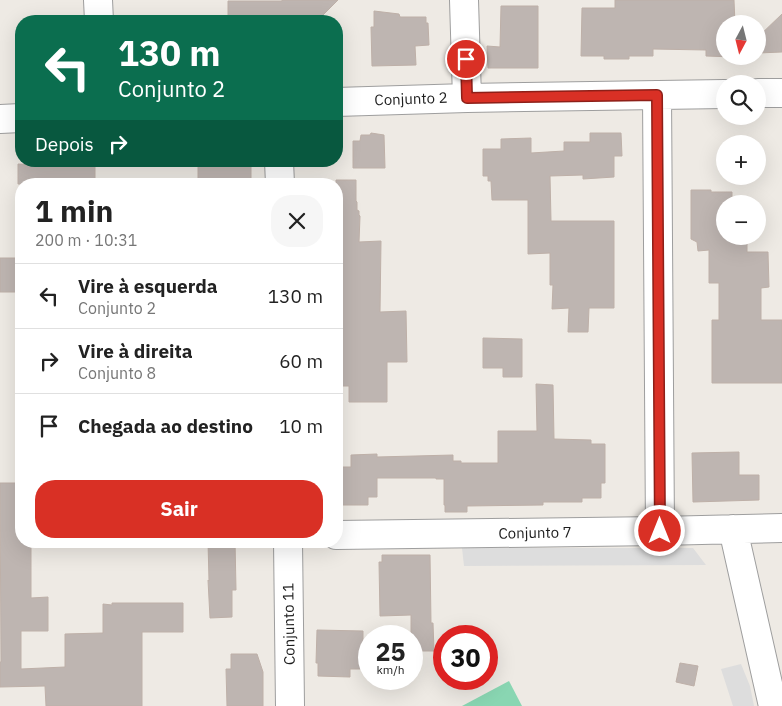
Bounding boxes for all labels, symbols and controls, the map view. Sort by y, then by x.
north arrow [716,15,766,65]
map controls [716,15,766,245]
text: 130 m [118,30,221,76]
icon: left [35,35,100,100]
pin [445,38,487,80]
icon: arrive [452,45,480,73]
text: Conjunto 2 [118,74,225,103]
button: search [716,75,766,125]
street label: Conjunto 2 [374,88,448,109]
icon: right [104,130,132,158]
text: Depois [35,132,94,156]
button: + [716,135,766,185]
text: 1 min [35,191,113,230]
button: close [271,195,323,247]
button: − [716,195,766,245]
text: 200 m · 10:31 [35,230,137,250]
text: Vire à esquerda [78,274,218,298]
icon: left [35,282,63,310]
text: 130 m [268,284,323,308]
text: Conjunto 2 [78,298,156,318]
text: Vire à direita [78,339,193,363]
icon: right [35,347,63,375]
text: 60 m [279,349,323,373]
text: Conjunto 8 [78,363,156,383]
icon: arrive [35,412,63,440]
text: Chegada ao destino [78,414,253,438]
text: 10 m [279,414,323,438]
button: Sair [35,480,323,538]
position arrow [633,504,685,556]
street label: Conjunto 7 [498,522,572,543]
street label: Conjunto 11 [278,583,299,665]
speed limit sign: 30 [433,625,498,690]
text: 25 [375,635,406,668]
text: km/h [376,662,405,677]

